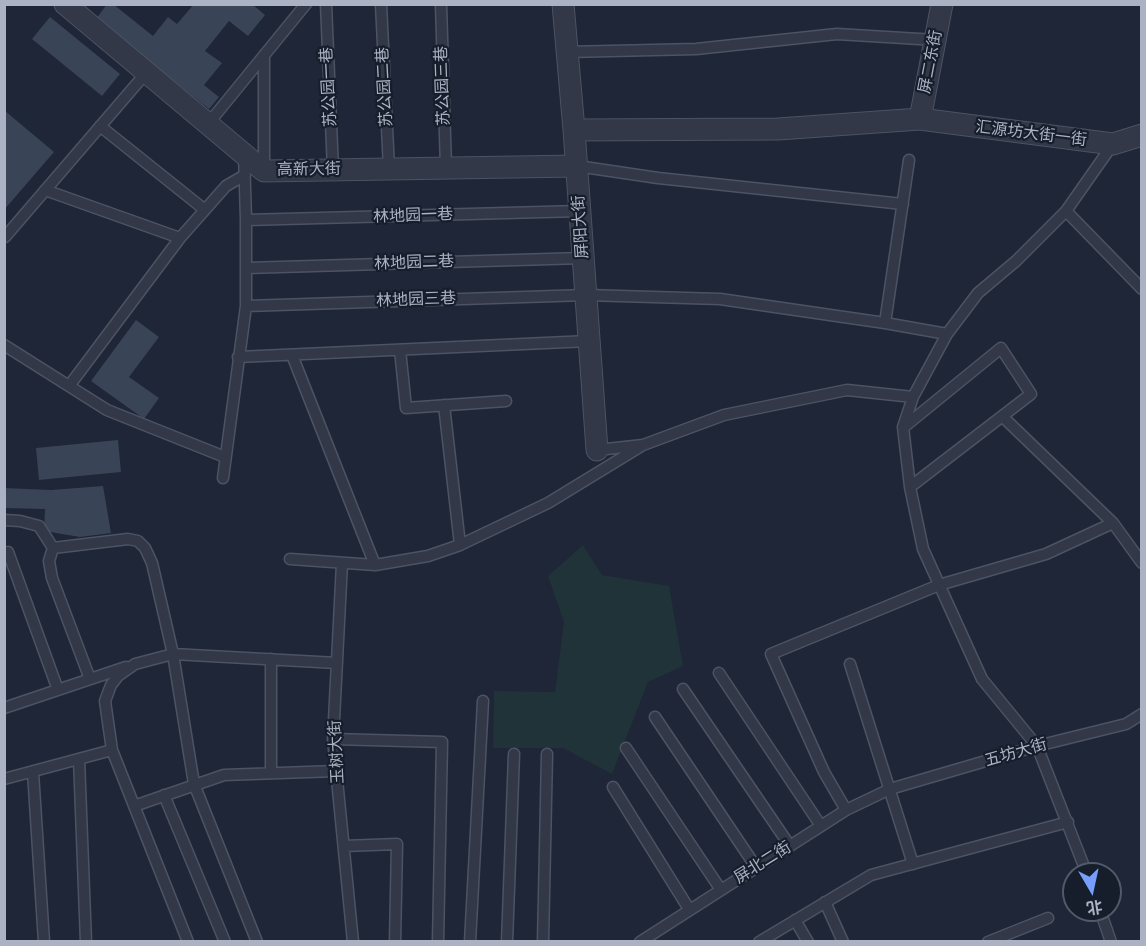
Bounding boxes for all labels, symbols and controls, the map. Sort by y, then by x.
street label: 屏二东街 [915,29,947,95]
street label: 苏公园三巷 [432,46,454,126]
street label: 苏公园一巷 [317,47,341,127]
street label: 苏公园二巷 [373,47,397,127]
street label: 汇源坊大街一街 [974,118,1088,150]
street label: 高新大街 [277,160,341,180]
street label: 屏阳大街 [569,194,593,260]
street label: 林地园一巷 [373,205,453,227]
street label: 林地园二巷 [374,252,454,274]
street label: 林地园三巷 [376,289,456,311]
street label: 玉树大街 [326,720,348,784]
street label: 五坊大街 [983,735,1049,771]
street label: 屏北二街 [731,838,795,888]
north arrow [1062,862,1122,922]
text: 北 [1085,896,1104,920]

